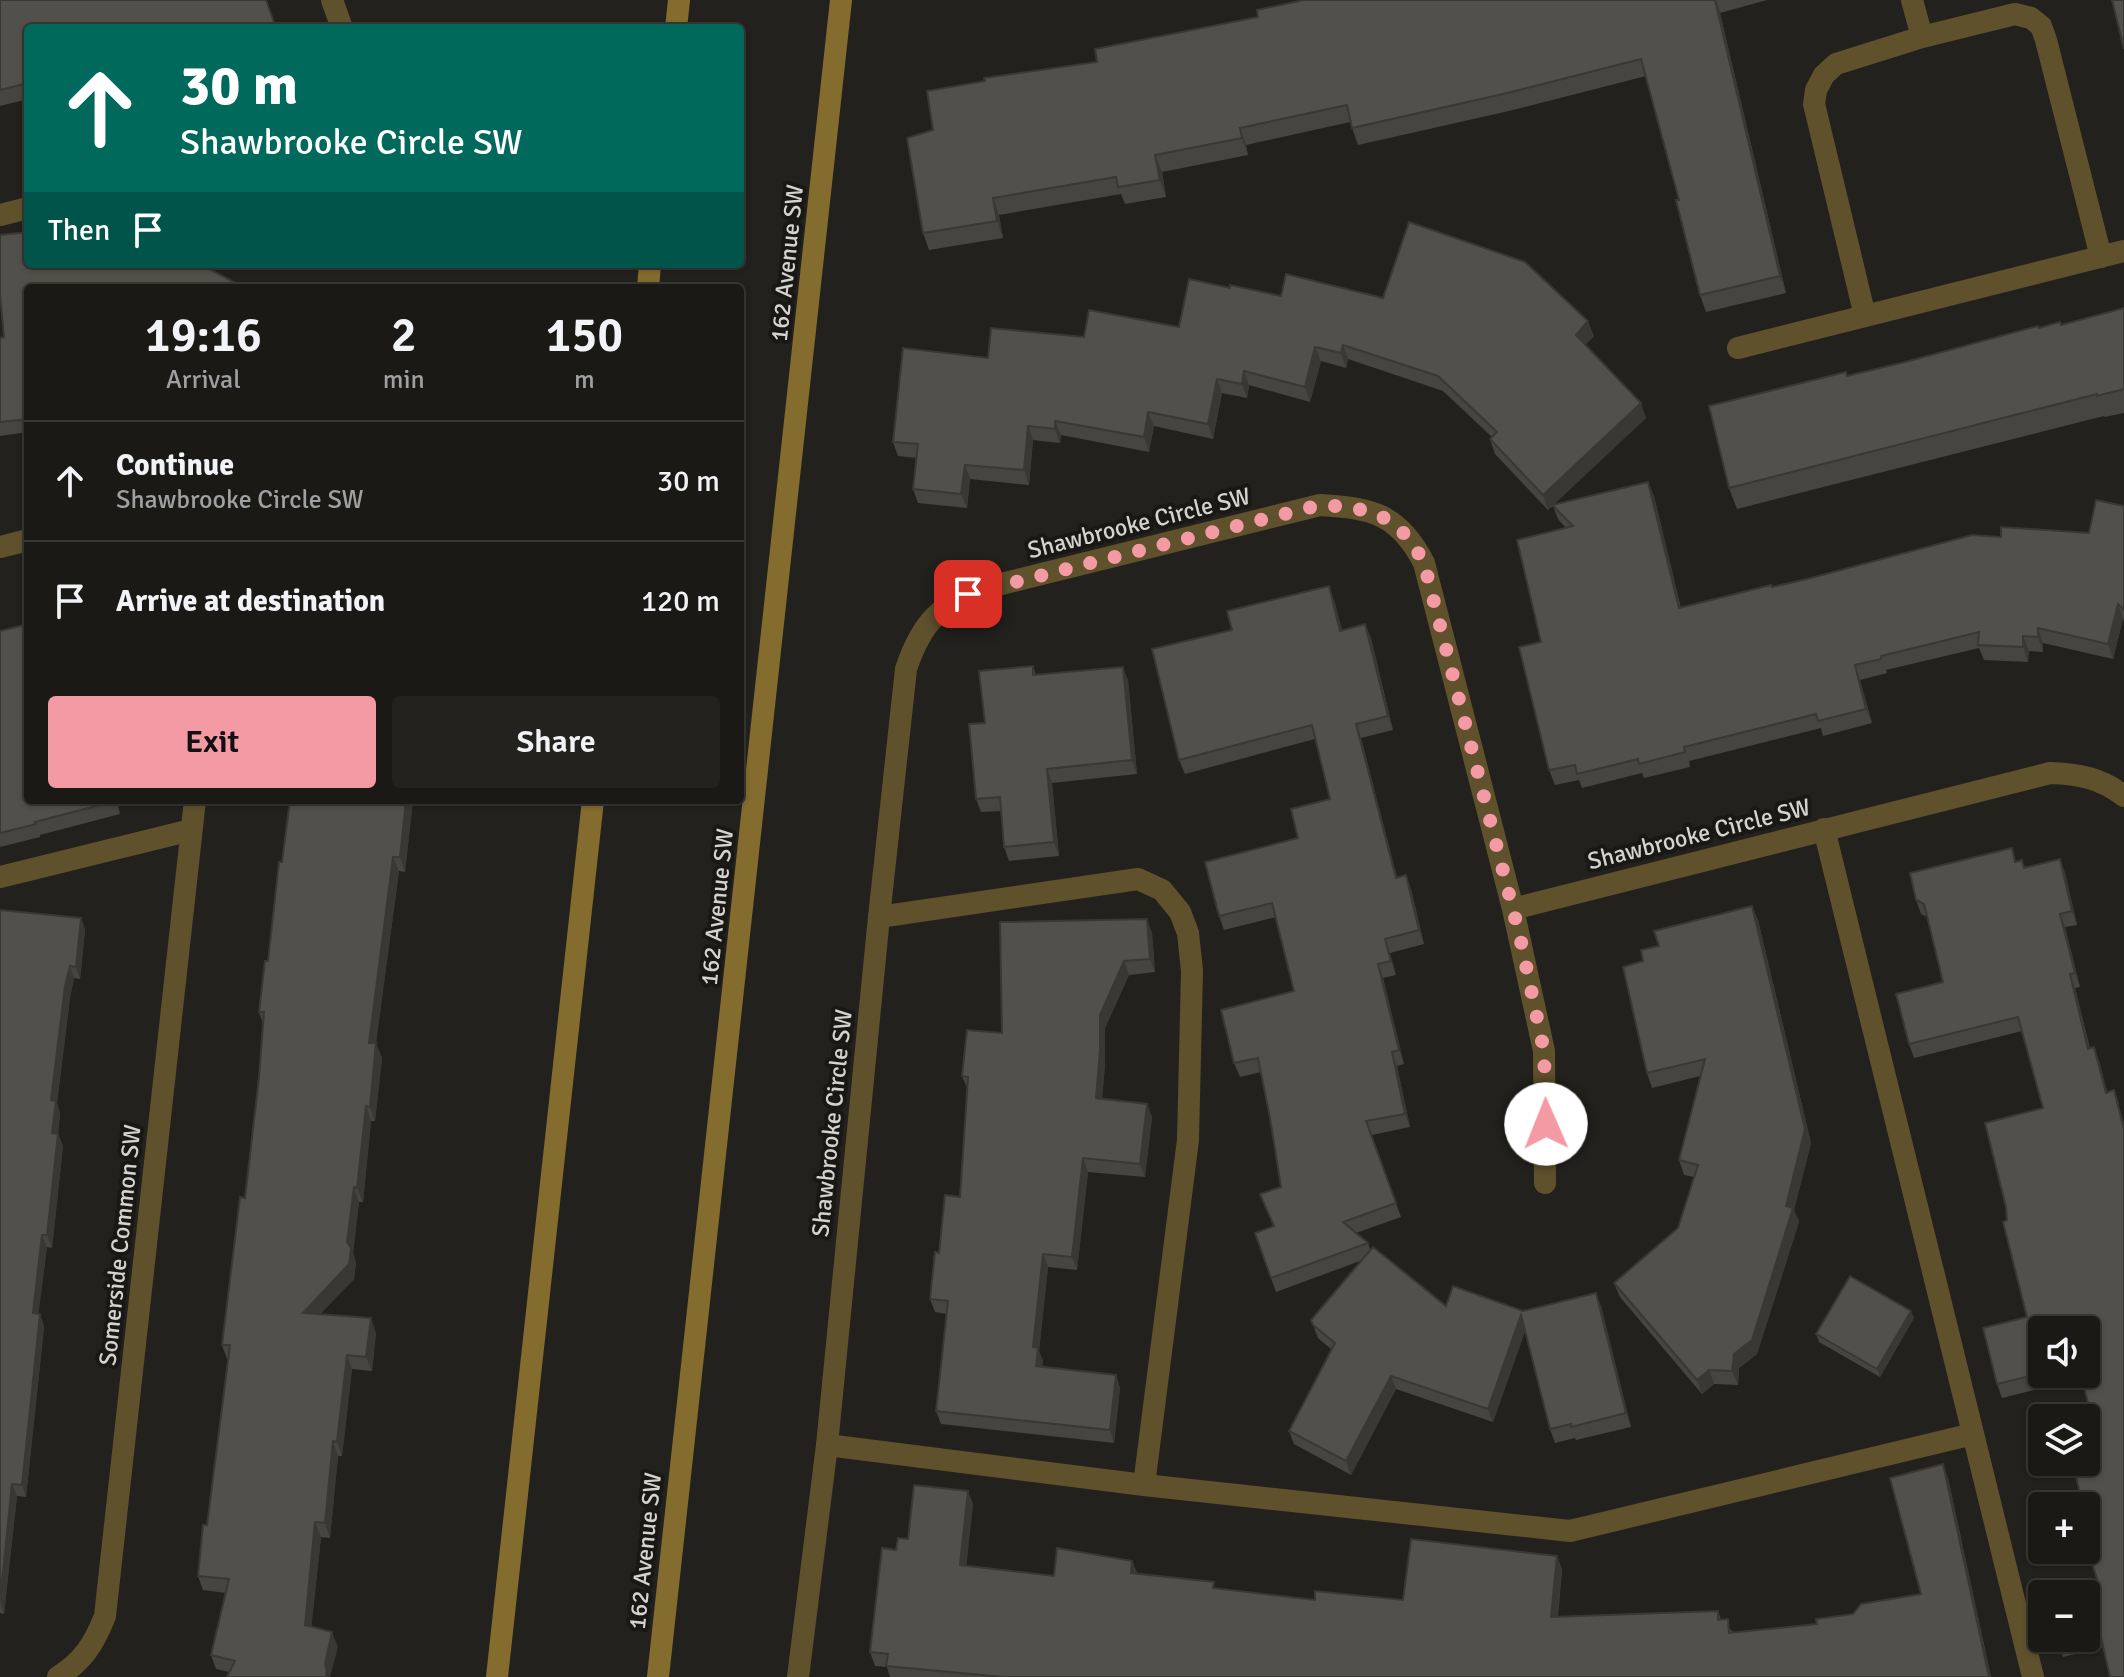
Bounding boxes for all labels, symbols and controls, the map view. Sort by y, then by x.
text: 30 m [180,51,298,120]
icon: ahead [48,56,152,160]
text: Shawbrooke Circle SW [180,120,523,165]
street label: 162 Avenue SW [764,183,810,343]
icon: arrive [126,208,170,252]
text: Then [48,212,110,249]
text: 19:16 [145,306,262,365]
text: 2 [391,306,417,365]
text: 150 [545,306,623,365]
text: Arrival [166,364,241,396]
text: min [383,364,425,396]
text: m [574,364,595,396]
text: Continue [116,447,234,484]
icon: ahead [48,459,92,503]
text: 30 m [657,463,720,500]
street label: Shawbrooke Circle SW [1025,481,1253,565]
text: Shawbrooke Circle SW [116,484,364,516]
pin [934,560,1002,628]
icon: arrive [946,572,990,616]
icon: arrive [48,579,92,623]
text: Arrive at destination [116,583,385,620]
text: 120 m [641,583,720,620]
button: Exit [48,696,376,788]
button: Share [392,696,720,788]
street label: Shawbrooke Circle SW [1585,792,1813,876]
street label: 162 Avenue SW [694,827,740,987]
street label: Shawbrooke Circle SW [805,1008,859,1238]
position arrow [1504,1082,1588,1166]
street label: Somerside Common SW [92,1123,148,1367]
map controls [2028,1316,2100,1652]
button: sound [2028,1316,2100,1388]
button: layers [2028,1404,2100,1476]
street label: 162 Avenue SW [622,1471,668,1631]
button: + [2028,1492,2100,1564]
button: − [2028,1580,2100,1652]

